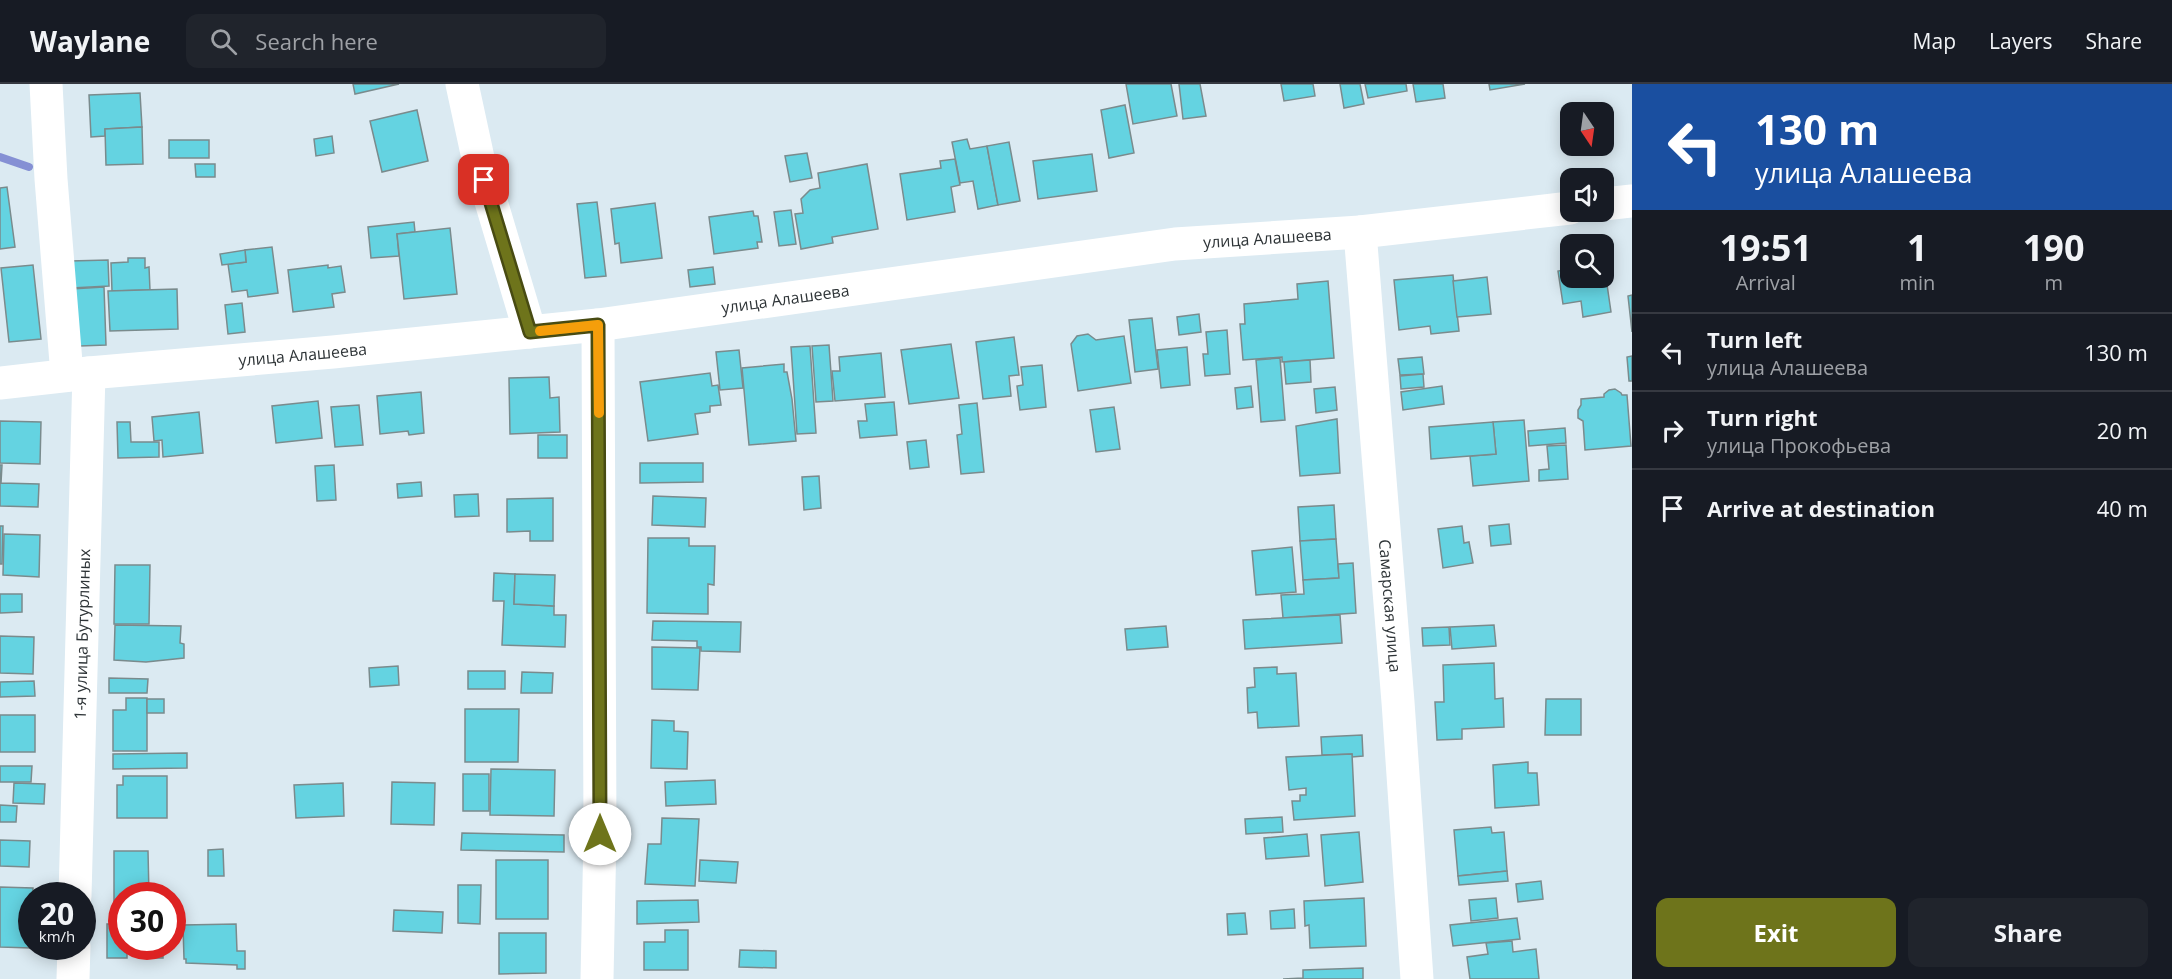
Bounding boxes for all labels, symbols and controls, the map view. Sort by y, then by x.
search box [186,14,606,68]
text: Waylane [30,22,150,60]
icon: search [207,25,240,58]
text: Search here [255,26,378,56]
text: Map [1913,27,1956,55]
text: Layers [1989,27,2053,55]
text: Share [2086,27,2142,55]
text: 130 m [1755,100,1879,157]
north arrow [1560,102,1614,156]
map controls [1560,102,1614,288]
icon: left [1656,108,1734,186]
pin [458,154,509,205]
text: улица Алашеева [1755,154,1972,191]
icon: arrive [467,163,500,196]
button: sound [1560,168,1614,222]
street label: улица Алашеева [1202,223,1332,253]
text: 19:51 [1719,223,1812,272]
text: 1 [1907,223,1928,272]
text: 190 [2023,223,2085,272]
button: search [1560,234,1614,288]
text: Arrival [1736,269,1796,296]
text: min [1899,269,1935,296]
text: m [2044,269,2063,296]
street label: улица Алашеева [720,279,851,319]
text: Turn left [1707,324,1802,354]
icon: left [1656,336,1689,369]
text: 130 m [2084,337,2148,367]
street label: улица Алашеева [238,338,368,371]
text: улица Алашеева [1707,354,1868,381]
text: Turn right [1707,402,1818,432]
icon: right [1656,414,1689,447]
text: 20 m [2097,415,2148,445]
text: улица Прокофьева [1707,432,1891,459]
icon: arrive [1656,492,1689,525]
text: Arrive at destination [1707,493,1935,523]
text: 40 m [2097,493,2148,523]
street label: Самарская улица [1374,538,1407,673]
street label: 1-я улица Бутурлиных [69,548,95,720]
position arrow [568,802,632,866]
speed limit sign: 30 [108,882,186,960]
text: 20 [40,893,74,934]
button: Exit [1656,898,1896,967]
button: Share [1908,898,2148,967]
text: km/h [39,926,75,946]

